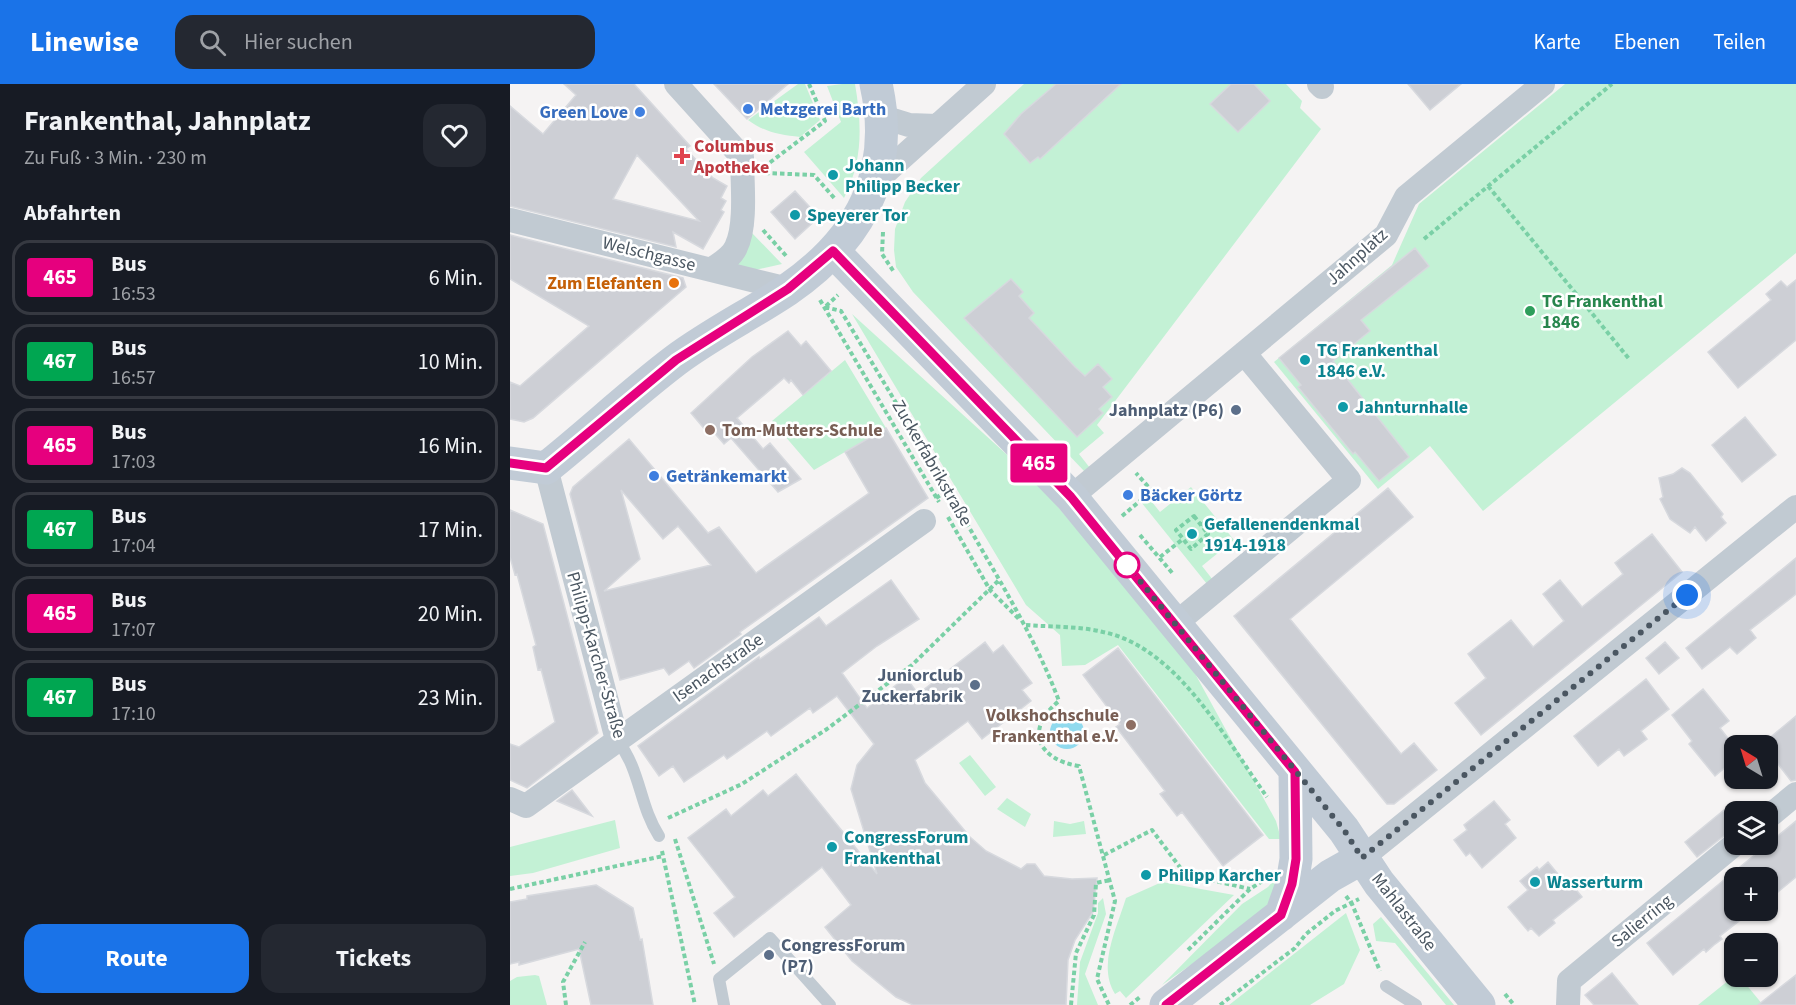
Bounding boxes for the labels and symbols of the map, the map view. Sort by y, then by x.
place label: Metzgerei Barth [760,97,886,122]
place label: Green Love [539,100,628,125]
marker: Metzgerei Barth [741,102,755,116]
marker: Green Love [633,105,647,119]
place label: Columbus Apotheke [693,134,774,180]
marker: Columbus Apotheke [675,149,689,163]
place label: Johann Philipp Becker [845,153,961,199]
marker: Johann Philipp Becker [826,168,840,182]
place label: Speyerer Tor [807,203,909,228]
marker: Speyerer Tor [788,208,802,222]
street label: Jahnplatz [1321,223,1393,291]
street label: Welschgasse [600,230,698,278]
place label: Zum Elefanten [547,271,662,296]
marker: Zum Elefanten [667,276,681,290]
place label: TG Frankenthal 1846 [1542,289,1663,335]
marker: TG Frankenthal 1846 [1523,304,1537,318]
place label: TG Frankenthal 1846 e.V. [1317,338,1438,384]
marker: TG Frankenthal 1846 e.V. [1298,353,1312,367]
street label: Zuckerfabrikstraße [886,395,978,531]
place label: Jahnturnhalle [1355,395,1468,420]
place label: Jahnplatz (P6) [1109,398,1224,423]
marker: Jahnturnhalle [1336,400,1350,414]
marker: Jahnplatz (P6) [1229,403,1243,417]
place label: Tom-Mutters-Schule [722,418,882,443]
marker: Tom-Mutters-Schule [703,423,717,437]
line badge: 465 [1004,444,1074,482]
place label: Getränkemarkt [666,464,787,489]
marker: Getränkemarkt [647,469,661,483]
place label: Bäcker Görtz [1140,483,1242,508]
marker: Bäcker Görtz [1121,488,1135,502]
place label: Gefallenendenkmal 1914-1918 [1204,512,1359,558]
marker: Gefallenendenkmal 1914-1918 [1185,527,1199,541]
unlabelled marker [1114,552,1140,578]
street label: Philipp-Karcher-Straße [560,569,632,741]
your location [1672,580,1702,610]
street label: Isenachstraße [668,627,768,709]
place label: Juniorclub Zuckerfabrik [861,663,963,709]
marker: Juniorclub Zuckerfabrik [968,678,982,692]
place label: Volkshochschule Frankenthal e.V. [985,703,1119,749]
marker: Volkshochschule Frankenthal e.V. [1124,718,1138,732]
north arrow [1724,735,1778,789]
place label: CongressForum Frankenthal [844,825,969,871]
marker: CongressForum Frankenthal [825,840,839,854]
place label: Philipp Karcher [1158,863,1282,888]
marker: Philipp Karcher [1139,868,1153,882]
street label: Mahlastraße [1365,868,1443,956]
place label: Wasserturm [1547,870,1643,895]
marker: Wasserturm [1528,875,1542,889]
street label: Salierring [1606,888,1678,954]
place label: CongressForum (P7) [781,933,906,979]
marker: CongressForum (P7) [762,948,776,962]

